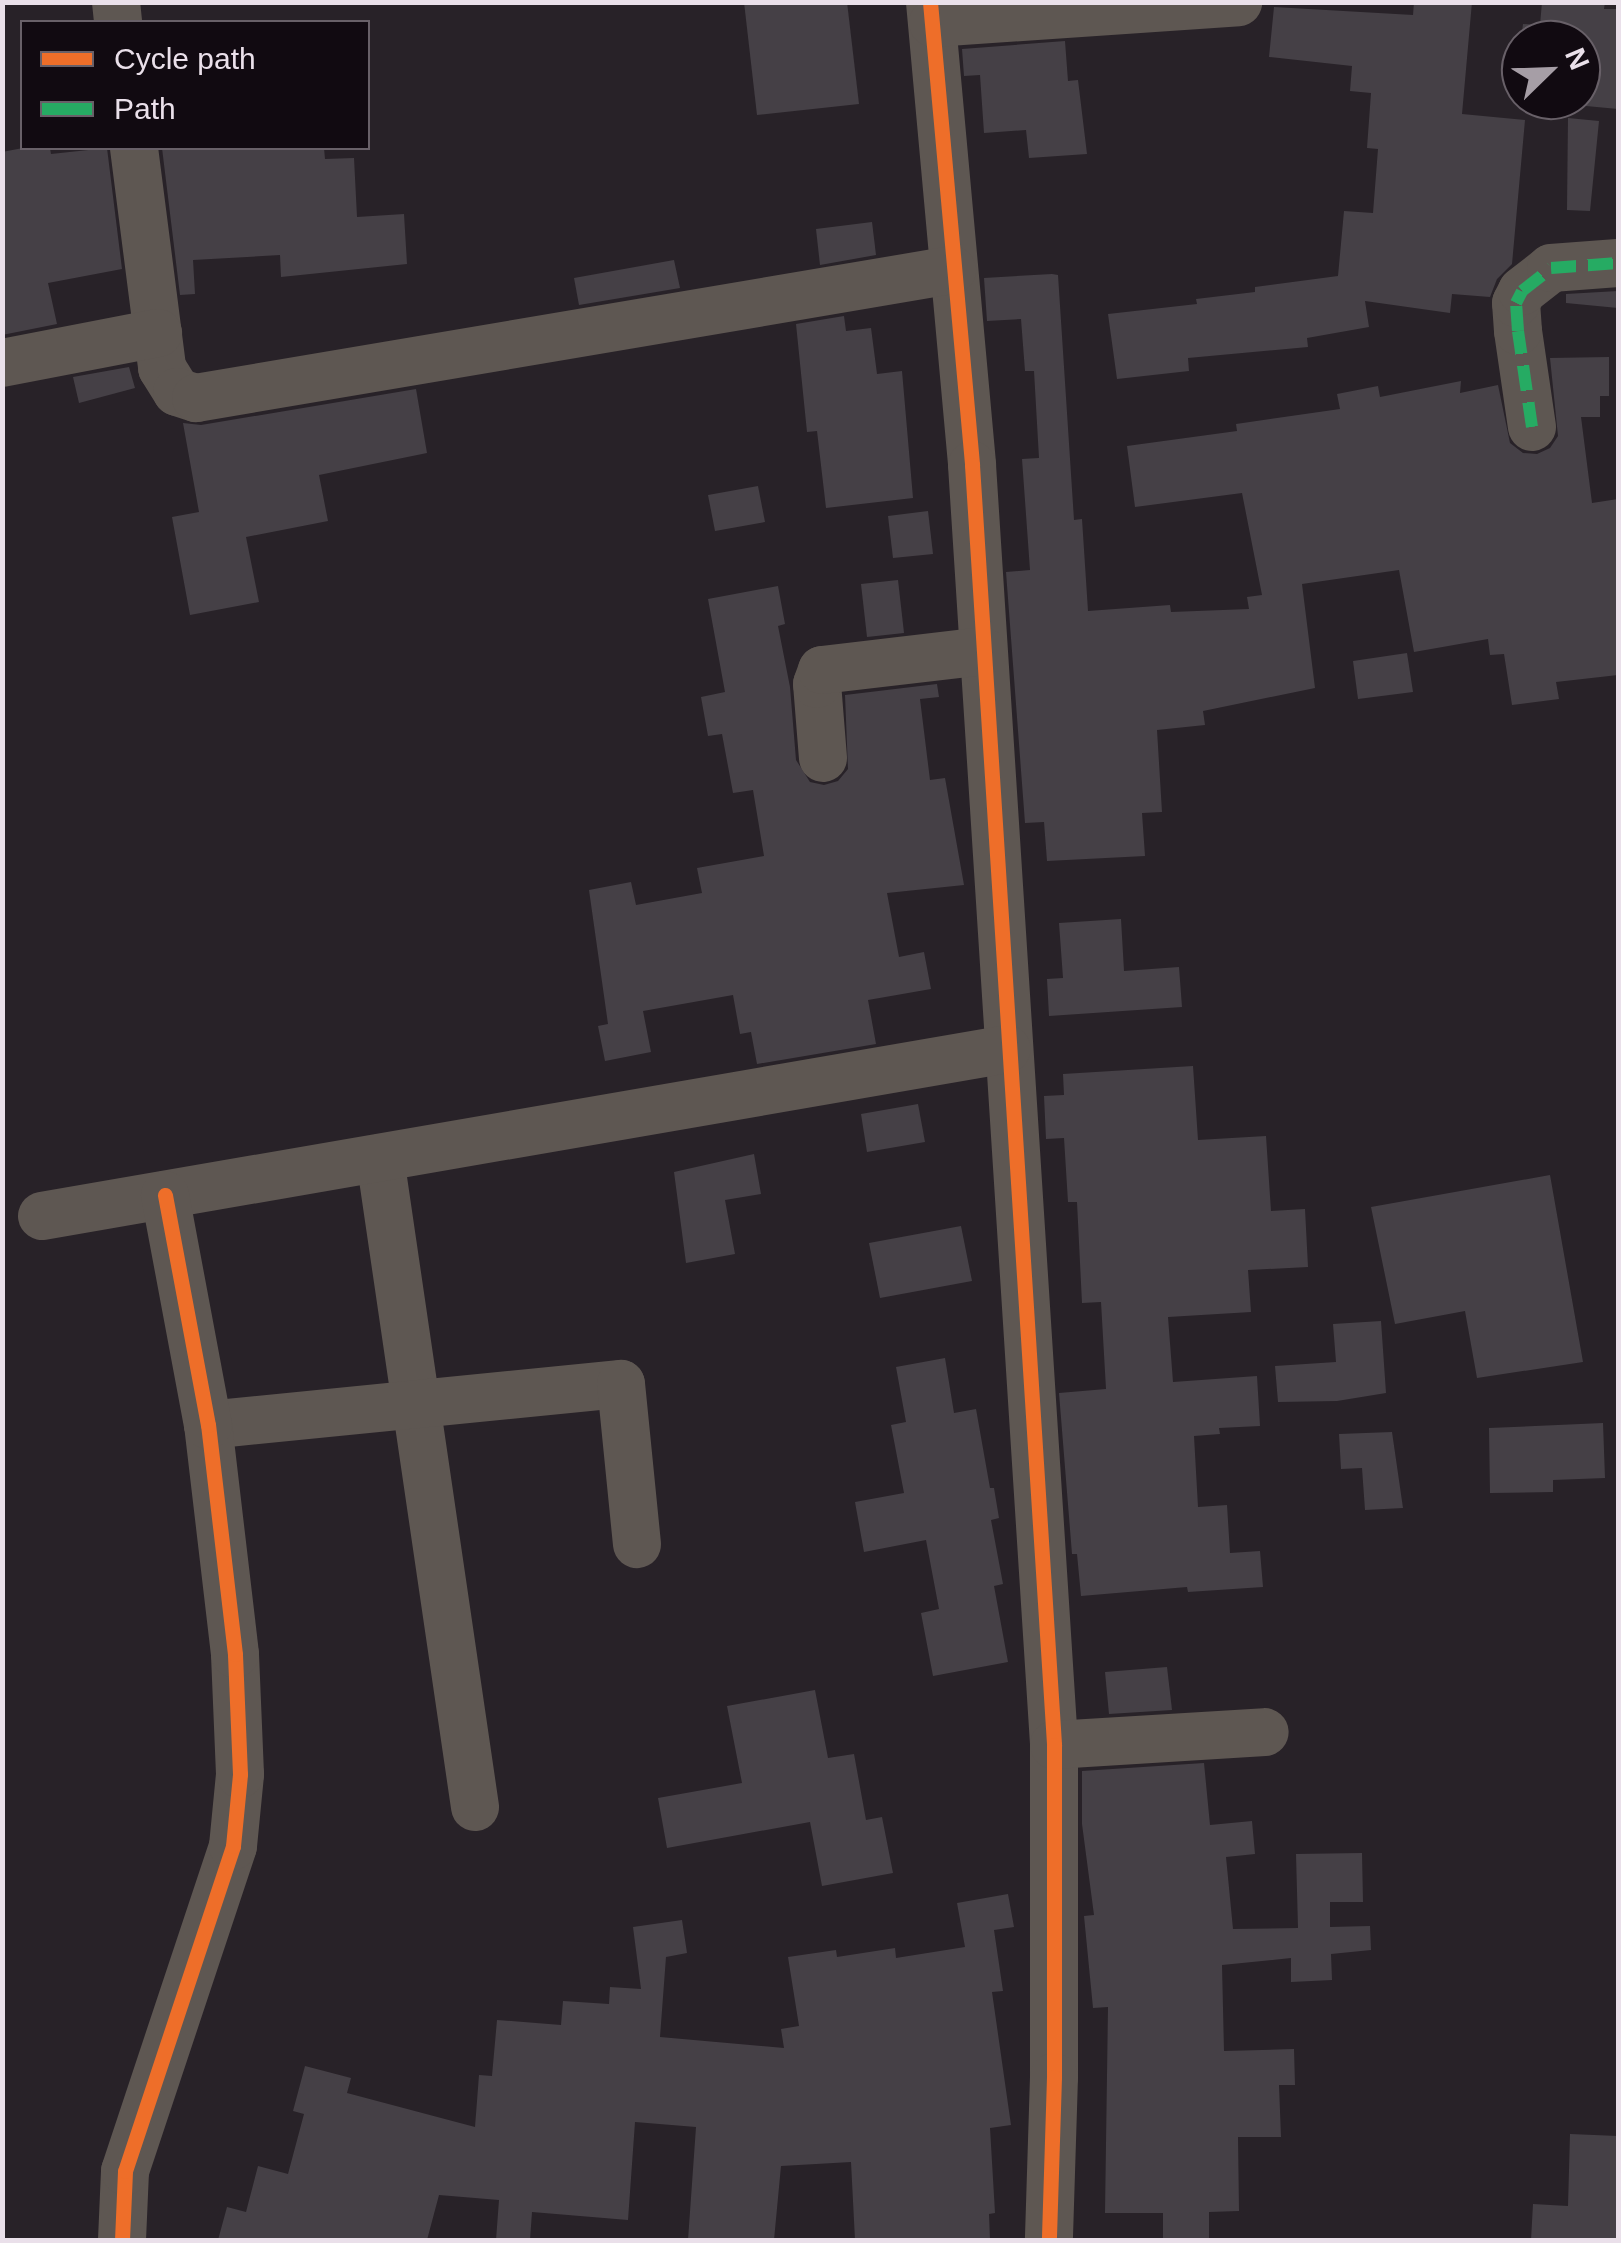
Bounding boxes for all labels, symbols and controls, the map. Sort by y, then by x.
legend [20,20,370,150]
north arrow [1501,20,1601,120]
text: Cycle path [114,42,256,75]
text: N [1559,43,1595,74]
text: Path [114,92,176,125]

